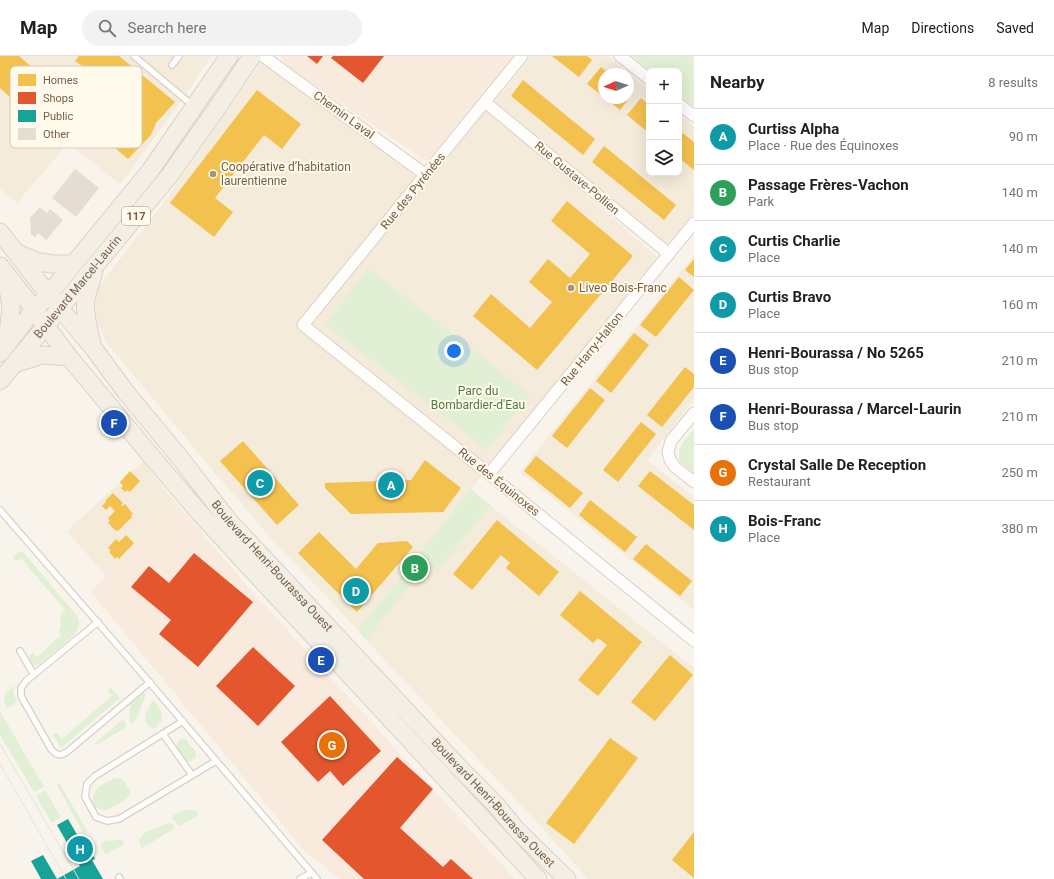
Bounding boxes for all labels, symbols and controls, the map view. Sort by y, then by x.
search box [82,10,362,46]
text: Map [20,16,58,39]
icon: search [96,17,118,39]
text: Search here [128,19,206,37]
text: Map [862,20,889,36]
text: Directions [911,20,974,36]
text: Saved [996,20,1034,36]
legend [10,66,142,148]
north arrow [598,68,634,104]
map controls [646,68,682,176]
button: + [646,68,682,104]
text: Nearby [710,72,765,92]
text: Homes [43,74,79,87]
text: 8 results [988,75,1038,90]
street label: Chemin Laval [311,88,377,142]
text: Shops [43,92,74,105]
button: − [646,104,682,140]
text: Public [43,110,74,123]
text: Curtiss Alpha [748,120,839,138]
text: Other [43,128,70,141]
text: A [719,129,727,144]
text: 90 m [1009,129,1038,144]
text: Place · Rue des Équinoxes [748,138,899,153]
street label: Rue Gustave-Pollien [532,139,622,217]
button: layers [646,140,682,176]
street label: Rue des Pyrénées [378,150,448,232]
place label: Coopérative d’habitation laurentienne [221,160,351,188]
marker: Coopérative d’habitation laurentienne [208,169,218,179]
text: Passage Frères-Vachon [748,176,909,194]
text: B [719,185,727,200]
text: 140 m [1001,185,1038,200]
text: Park [748,194,774,209]
road number: 117 [122,207,150,225]
text: Curtis Charlie [748,232,840,250]
street label: Boulevard Marcel-Laurin [31,233,124,341]
text: C [719,241,727,256]
text: 140 m [1001,241,1038,256]
text: Place [748,250,780,265]
place label: Liveo Bois-Franc [579,281,667,295]
marker: Liveo Bois-Franc [566,283,576,293]
text: Curtis Bravo [748,288,831,306]
text: D [719,297,727,312]
text: 160 m [1001,297,1038,312]
text: Place [748,306,780,321]
street label: Rue Harry-Halton [558,309,626,389]
your location [444,341,464,361]
text: Henri-Bourassa / No 5265 [748,344,924,362]
text: E [719,353,727,368]
text: 210 m [1001,353,1038,368]
text: Bus stop [748,362,799,377]
park label: Parc du Bombardier-d'Eau [431,384,525,412]
text: Henri-Bourassa / Marcel-Laurin [748,400,961,418]
pin: F [101,408,127,438]
text: F [719,409,727,424]
text: 210 m [1001,409,1038,424]
text: Bus stop [748,418,799,433]
street label: Rue des Équinoxes [456,444,543,519]
text: Crystal Salle De Reception [748,456,926,474]
text: G [719,465,727,480]
text: 250 m [1001,465,1038,480]
pin: C [247,468,273,498]
pin: A [378,470,404,500]
text: Restaurant [748,474,811,489]
street label: Boulevard Henri-Bourassa Ouest [209,498,336,634]
text: Bois-Franc [748,512,821,530]
text: H [718,521,728,536]
text: 380 m [1001,521,1038,536]
text: Place [748,530,780,545]
pin: B [402,553,428,583]
pin: D [343,576,369,606]
pin: E [308,645,334,675]
pin: G [319,730,345,760]
street label: Boulevard Henri-Bourassa Ouest [428,735,558,870]
pin: H [67,834,93,864]

